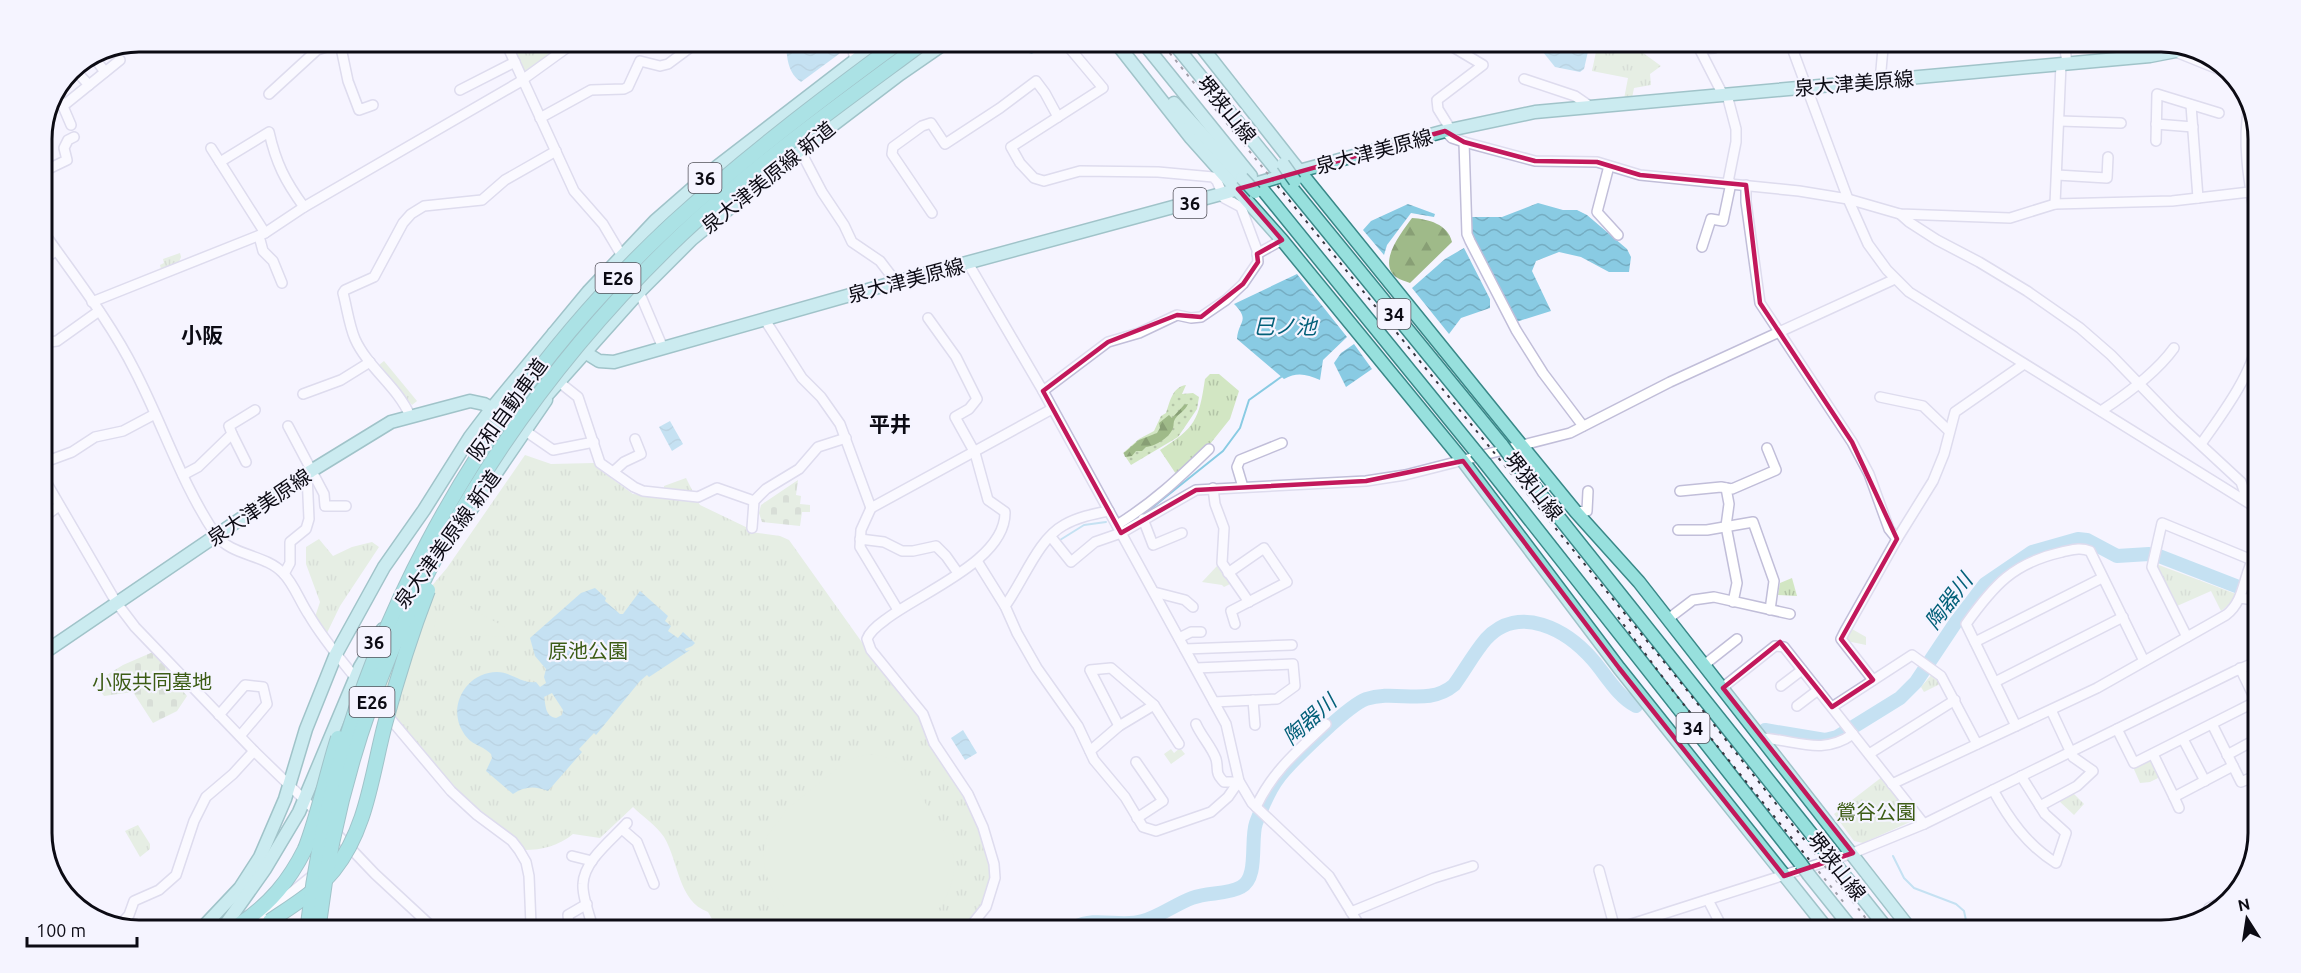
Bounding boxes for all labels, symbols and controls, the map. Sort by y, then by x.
street label: 泉大津美原線 [1793,66,1915,100]
street label: 堺狭山線 [1193,71,1261,147]
street label: 泉大津美原線 新道 [697,116,839,238]
street label: 泉大津美原線 [1313,124,1435,178]
road number: 36 [688,163,722,193]
road number: 36 [1174,188,1206,218]
street label: 泉大津美原線 [845,253,967,307]
road number: E26 [596,263,640,293]
road number: 34 [1378,299,1410,329]
water label: 巳ノ池 [1254,314,1318,338]
district label: 小阪 [181,323,223,347]
street label: 阪和自動車道 [462,354,552,464]
district label: 平井 [869,412,911,436]
street label: 堺狭山線 [1500,447,1568,525]
street label: 泉大津美原線 [203,464,315,550]
street label: 泉大津美原線 新道 [389,466,505,612]
water label: 陶器川 [1919,567,1978,633]
road number: 36 [358,627,391,657]
park label: 原池公園 [548,639,628,662]
park label: 小阪共同墓地 [92,670,212,693]
road number: E26 [350,687,394,717]
water label: 陶器川 [1278,688,1342,749]
road number: 34 [1676,713,1710,743]
park label: 鶯谷公園 [1836,800,1916,823]
street label: 堺狭山線 [1803,827,1871,905]
north arrow [2217,889,2277,949]
text: N [2236,894,2252,914]
scale bar [27,910,136,948]
text: 100 m [36,920,86,940]

